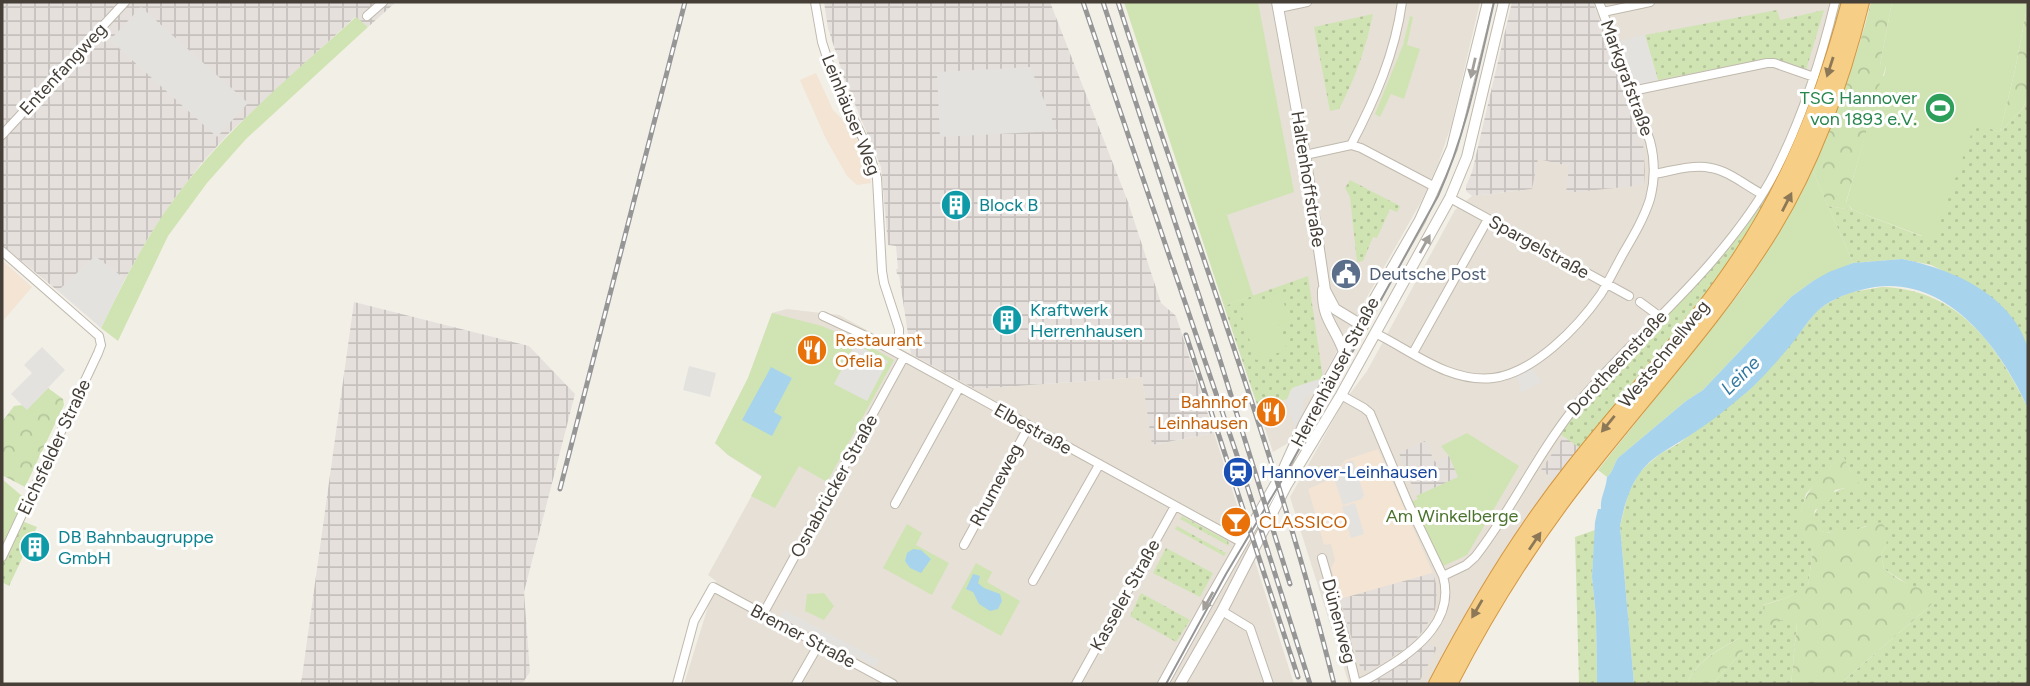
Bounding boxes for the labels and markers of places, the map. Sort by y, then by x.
place label: TSG Hannover von 1893 e.V. [1800,87,1917,130]
sports icon: TSG Hannover von 1893 e.V. [1923,91,1957,125]
building icon: Block B [939,188,973,222]
place label: Block B [979,194,1038,216]
public building icon: Deutsche Post [1329,257,1363,291]
place label: Deutsche Post [1369,263,1487,285]
place label: Kraftwerk Herrenhausen [1030,299,1143,342]
building icon: Kraftwerk Herrenhausen [990,303,1024,337]
place label: Restaurant Ofelia [835,329,923,372]
restaurant icon: Restaurant Ofelia [795,333,829,367]
place label: Bahnhof Leinhausen [1157,391,1248,434]
restaurant icon: Bahnhof Leinhausen [1254,395,1288,429]
station icon: Hannover-Leinhausen [1221,455,1255,489]
place label: Hannover-Leinhausen [1261,461,1438,483]
bar icon: CLASSICO [1219,505,1253,539]
place label: CLASSICO [1259,511,1347,533]
place label: DB Bahnbaugruppe GmbH [58,526,214,569]
building icon: DB Bahnbaugruppe GmbH [18,530,52,564]

